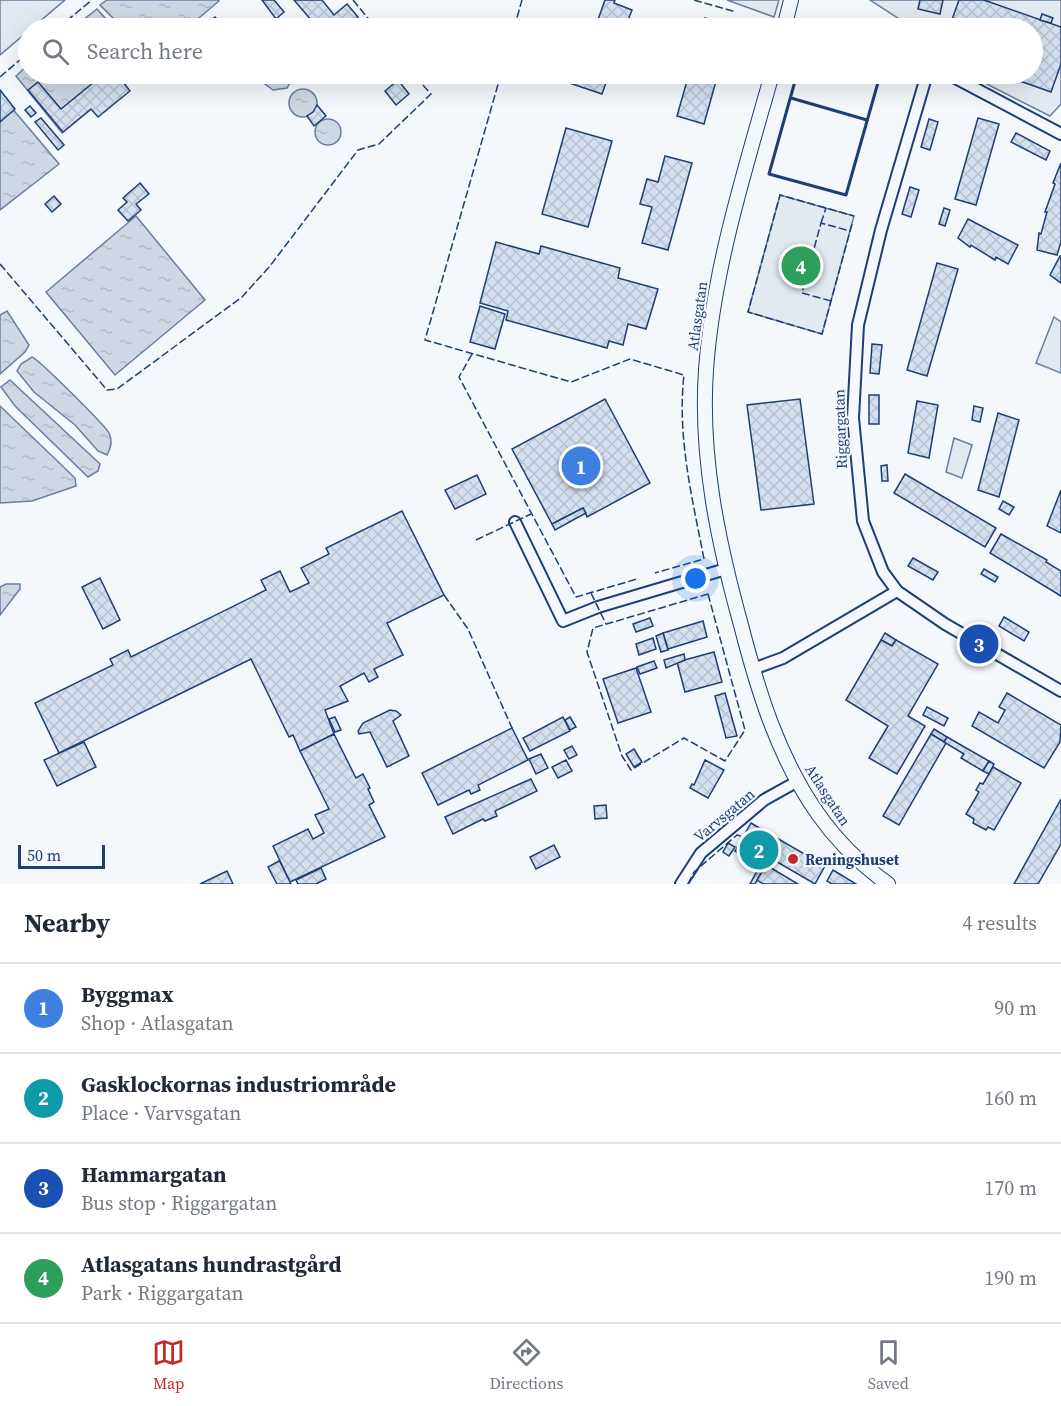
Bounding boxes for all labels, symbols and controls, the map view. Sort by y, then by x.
search box [18,18,1043,84]
icon: search [39,35,72,68]
text: Search here [87,36,203,66]
pin: 4 [782,244,820,288]
street label: Atlasgatan [682,280,712,352]
street label: Riggargatan [828,389,852,469]
pin: 1 [562,444,600,488]
your location [681,564,710,593]
pin: 3 [960,622,998,666]
street label: Atlasgatan [800,760,856,830]
street label: Varvsgatan [689,783,759,847]
pin: 2 [740,828,778,872]
scale bar [18,842,105,870]
text: 50 m [27,844,61,866]
place label: Reningshuset [805,849,900,870]
marker: Reningshuset [786,852,800,866]
text: Nearby [24,905,110,941]
text: 4 results [962,909,1037,937]
text: Byggmax [81,979,174,1009]
text: 1 [38,994,49,1022]
text: 90 m [994,994,1037,1022]
text: Shop · Atlasgatan [81,1009,234,1037]
text: Gasklockornas industriområde [81,1069,396,1099]
text: 2 [38,1084,49,1112]
text: 160 m [984,1084,1037,1112]
text: Place · Varvsgatan [81,1099,241,1127]
text: Hammargatan [81,1159,227,1189]
text: 3 [38,1174,49,1202]
text: 170 m [984,1174,1037,1202]
text: Bus stop · Riggargatan [81,1189,277,1217]
text: Atlasgatans hundrastgård [81,1249,341,1279]
text: 4 [38,1264,49,1292]
text: 190 m [984,1264,1037,1292]
text: Park · Riggargatan [81,1279,244,1307]
tab: Map [152,1336,185,1394]
tab: Directions [489,1336,564,1394]
tab: Saved [868,1336,909,1394]

